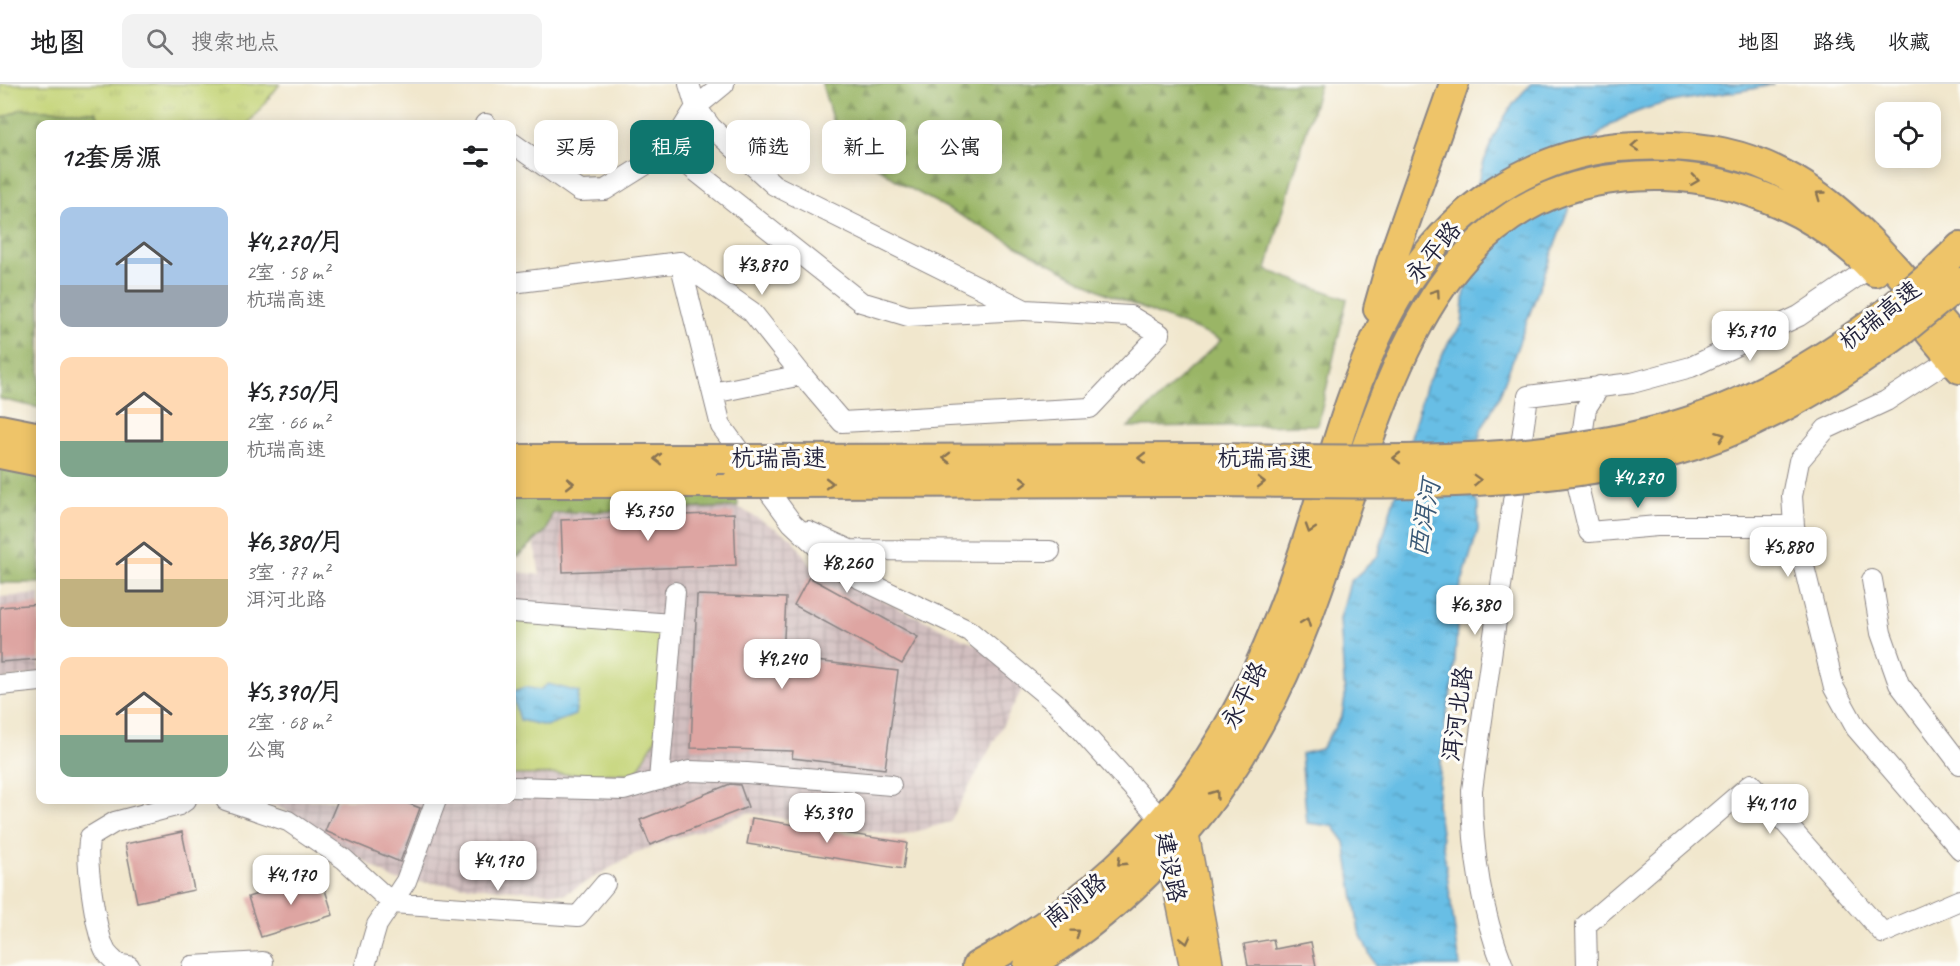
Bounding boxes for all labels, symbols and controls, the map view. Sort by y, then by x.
search box [122,14,542,68]
text: 地图 [30,25,86,60]
icon: search [143,25,176,58]
text: 搜索地点 [191,28,279,56]
text: 地图 [1738,29,1780,55]
text: 路线 [1813,29,1855,55]
text: 收藏 [1888,29,1930,55]
map controls [1875,102,1941,168]
button: locate [1875,102,1941,168]
chip: 买房 [534,120,618,174]
chip: 租房 [630,120,714,174]
chip: 筛选 [726,120,810,174]
chip: 新上 [822,120,906,174]
chip: 公寓 [918,120,1002,174]
one-way arrow [1631,139,1640,152]
icon: filters [459,140,492,173]
text: 12套房源 [60,141,161,174]
one-way arrow [1690,173,1700,185]
one-way arrow [1815,192,1826,203]
street label: 永平路 [1398,215,1468,289]
text: ¥4,270/月 [246,225,344,258]
icon: home [108,231,180,303]
pin: ¥3,870 [713,245,811,296]
text: ¥3,870 [738,252,786,277]
text: 2室 · 58 m² [246,260,329,285]
street label: 杭瑞高速 [1833,274,1927,356]
text: 杭瑞高速 [246,287,326,312]
one-way arrow [1429,289,1440,300]
pin: ¥5,710 [1701,311,1799,362]
text: ¥5,710 [1726,318,1774,343]
text: ¥5,750/月 [246,375,343,408]
icon: home [108,381,180,453]
text: 2室 · 66 m² [246,410,329,435]
one-way arrow [1714,431,1725,443]
text: 杭瑞高速 [246,437,326,462]
street label: 杭瑞高速 [731,443,827,473]
street label: 杭瑞高速 [1217,443,1313,473]
one-way arrow [943,452,952,464]
one-way arrow [1138,452,1147,464]
one-way arrow [1392,452,1401,464]
one-way arrow [653,453,662,465]
pin: ¥4,270 [1589,458,1687,509]
text: ¥4,270 [1614,465,1662,490]
water label: 西洱河 [1401,473,1448,559]
one-way arrow [1472,473,1481,486]
one-way arrow [1019,476,1028,488]
one-way arrow [1256,476,1265,488]
one-way arrow [565,477,574,489]
one-way arrow [824,477,833,489]
pin: ¥5,750 [599,491,697,542]
text: ¥5,750 [624,498,672,523]
one-way arrow [1305,523,1318,534]
text: ¥6,380/月 [246,525,345,558]
pin: ¥5,880 [1739,527,1837,578]
icon: home [108,531,180,603]
text: ¥5,880 [1764,534,1812,559]
pin: ¥8,260 [798,543,896,594]
text: ¥8,260 [822,550,872,575]
text: 3室 · 77 m² [246,560,329,585]
pin: ¥6,380 [1426,585,1524,636]
text: 洱河北路 [246,587,326,612]
text: ¥6,380 [1450,592,1500,617]
one-way arrow [1299,617,1311,628]
pin: ¥9,240 [733,639,831,690]
text: ¥9,240 [758,646,806,671]
street label: 永平路 [1214,656,1274,734]
street label: 洱河北路 [1435,664,1479,764]
text: ¥5,390/月 [246,675,344,708]
icon: home [108,681,180,753]
text: 2室 · 68 m² [246,710,329,735]
text: 公寓 [246,737,286,762]
pin: ¥4,110 [1721,784,1819,835]
one-way arrow [1208,789,1219,800]
text: ¥4,110 [1746,791,1794,816]
pin: ¥5,390 [778,793,876,844]
text: ¥5,390 [803,800,851,825]
street label: 建设路 [1149,829,1193,905]
pin: ¥4,170 [449,841,547,892]
text: ¥4,170 [474,848,522,873]
pin: ¥4,170 [242,855,340,906]
one-way arrow [1117,855,1128,866]
text: ¥4,170 [267,862,315,887]
street label: 南涧路 [1037,866,1113,934]
one-way arrow [1070,930,1081,941]
one-way arrow [1178,934,1191,944]

